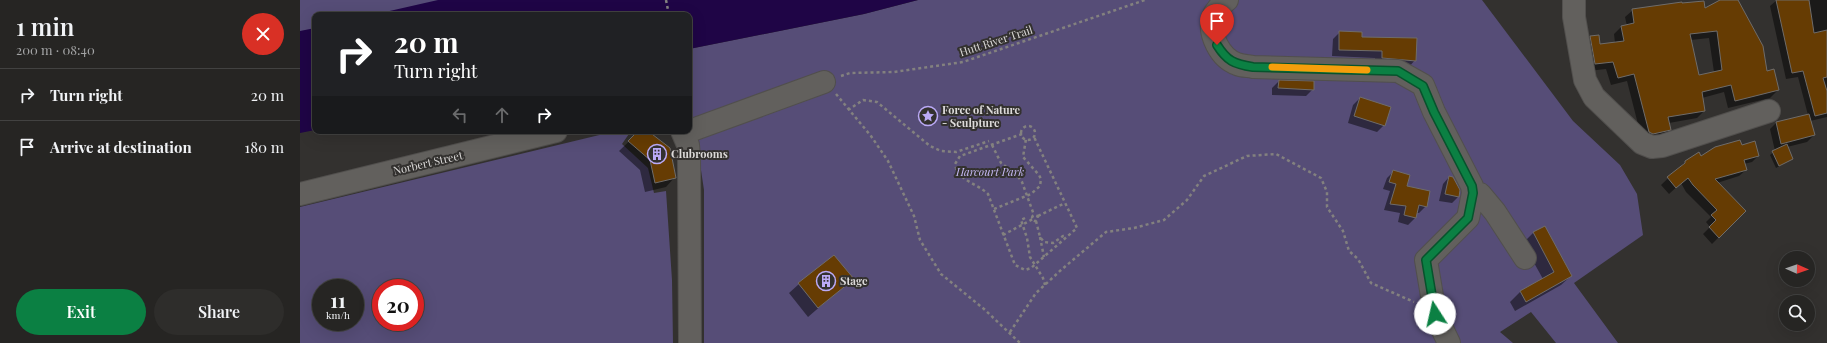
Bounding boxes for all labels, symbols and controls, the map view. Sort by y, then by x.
pin [1200,4,1234,45]
text: 1 min [16,10,74,42]
icon: arrive [1206,10,1228,32]
button: close [242,13,284,55]
street label: Hutt River Trail [957,22,1034,59]
text: 20 m [394,23,459,60]
icon: right [328,28,380,80]
text: 200 m · 08:40 [16,41,95,58]
text: Turn right [394,59,477,83]
icon: right [16,84,38,106]
text: Turn right [50,85,123,105]
text: 20 m [251,85,284,105]
place label: Force of Nature - Sculpture [942,102,1021,130]
icon: left [449,104,471,126]
icon: ahead [491,104,513,126]
icon: right [533,104,555,126]
place icon: Force of Nature - Sculpture [917,105,939,127]
icon: arrive [16,136,38,158]
text: Arrive at destination [50,137,192,157]
text: 180 m [245,137,284,157]
building icon: Clubrooms [646,143,668,165]
place label: Clubrooms [671,146,728,161]
street label: Norbert Street [392,147,464,178]
park label: Harcourt Park [955,164,1024,179]
north arrow [1779,251,1815,287]
map controls [1779,251,1815,331]
building icon: Stage [815,270,837,292]
place label: Stage [840,273,868,288]
speed limit sign: 20 [372,279,424,331]
text: 11 [330,286,346,313]
button: Exit [16,289,146,335]
button: Share [154,289,284,335]
position arrow [1414,293,1456,335]
button: search [1779,295,1815,331]
text: km/h [326,308,350,322]

